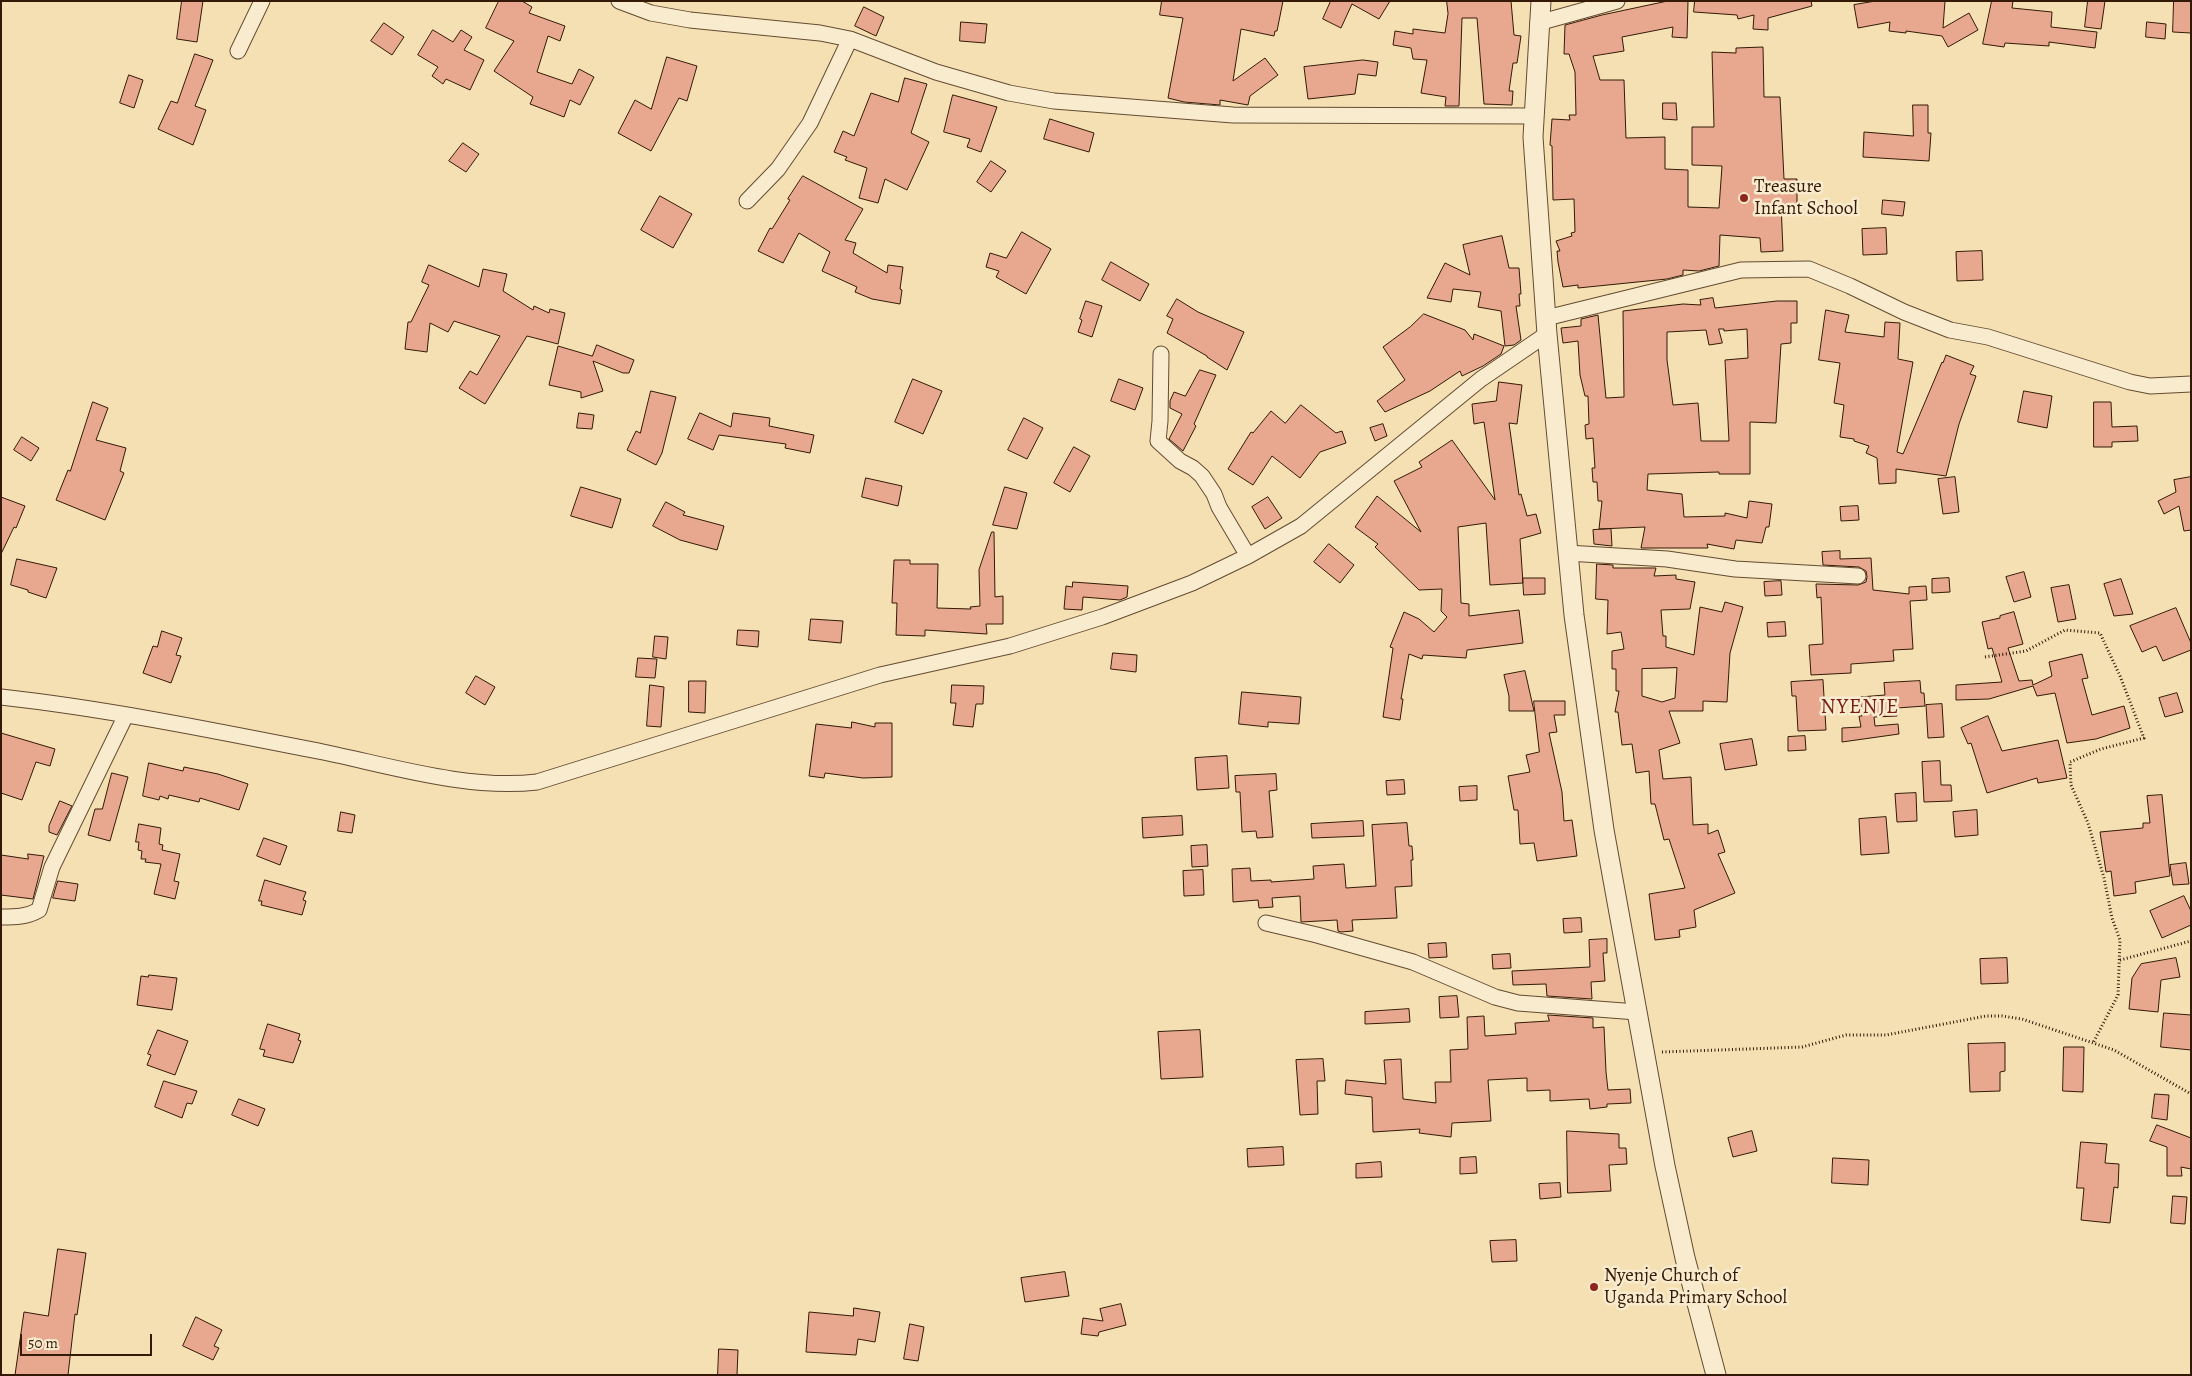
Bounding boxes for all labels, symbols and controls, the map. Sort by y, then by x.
place label: Treasure Infant School [1754,176,1858,220]
marker: Treasure Infant School [1738,192,1750,204]
district label: NYENJE [1820,695,1900,721]
place label: Nyenje Church of Uganda Primary School [1604,1265,1787,1309]
marker: Nyenje Church of Uganda Primary School [1588,1281,1600,1293]
scale bar [22,1324,155,1356]
text: 50 m [28,1333,58,1353]

